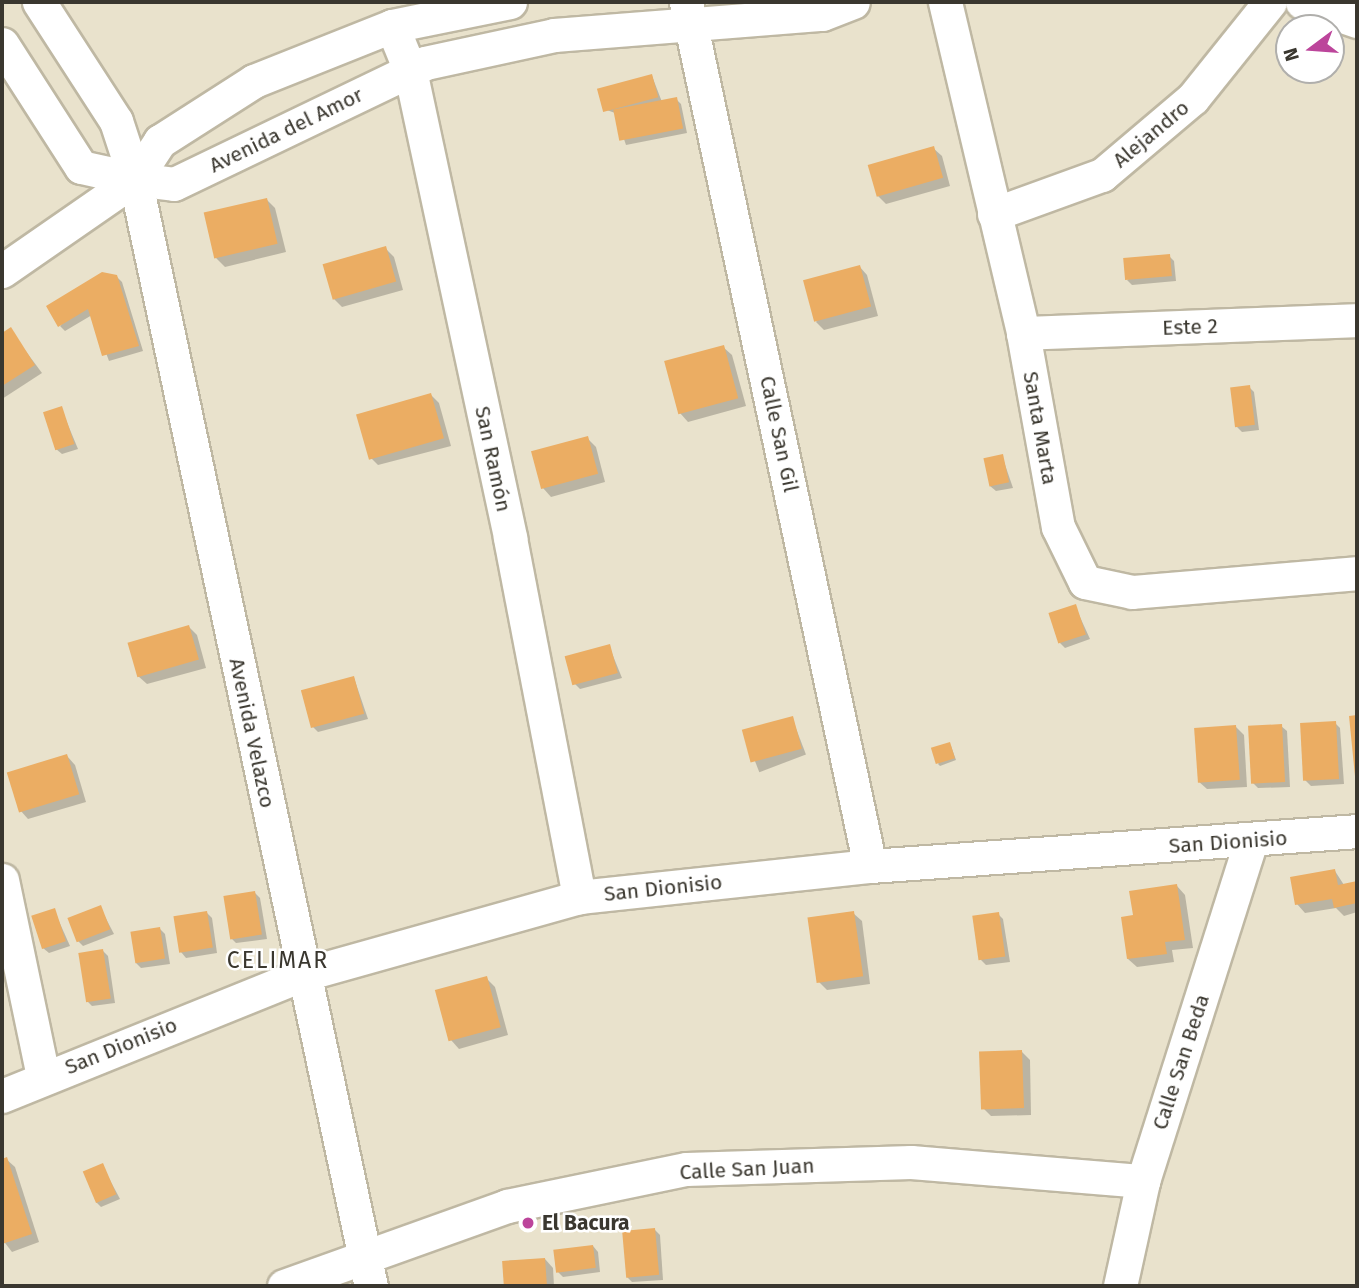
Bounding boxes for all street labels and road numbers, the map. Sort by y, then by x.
street label: Avenida del Amor [205,82,367,178]
street label: Alejandro [1108,95,1194,173]
street label: Este 2 [1162,313,1218,341]
street label: Santa Marta [1018,370,1062,486]
street label: Calle San Gil [754,374,804,494]
street label: San Ramón [470,404,516,514]
street label: Avenida Velazco [224,656,280,810]
street label: San Dionisio [1168,825,1288,859]
street label: San Dionisio [603,869,723,907]
street label: Calle San Beda [1147,991,1215,1133]
street label: San Dionisio [61,1012,181,1080]
street label: Calle San Juan [679,1153,815,1185]

